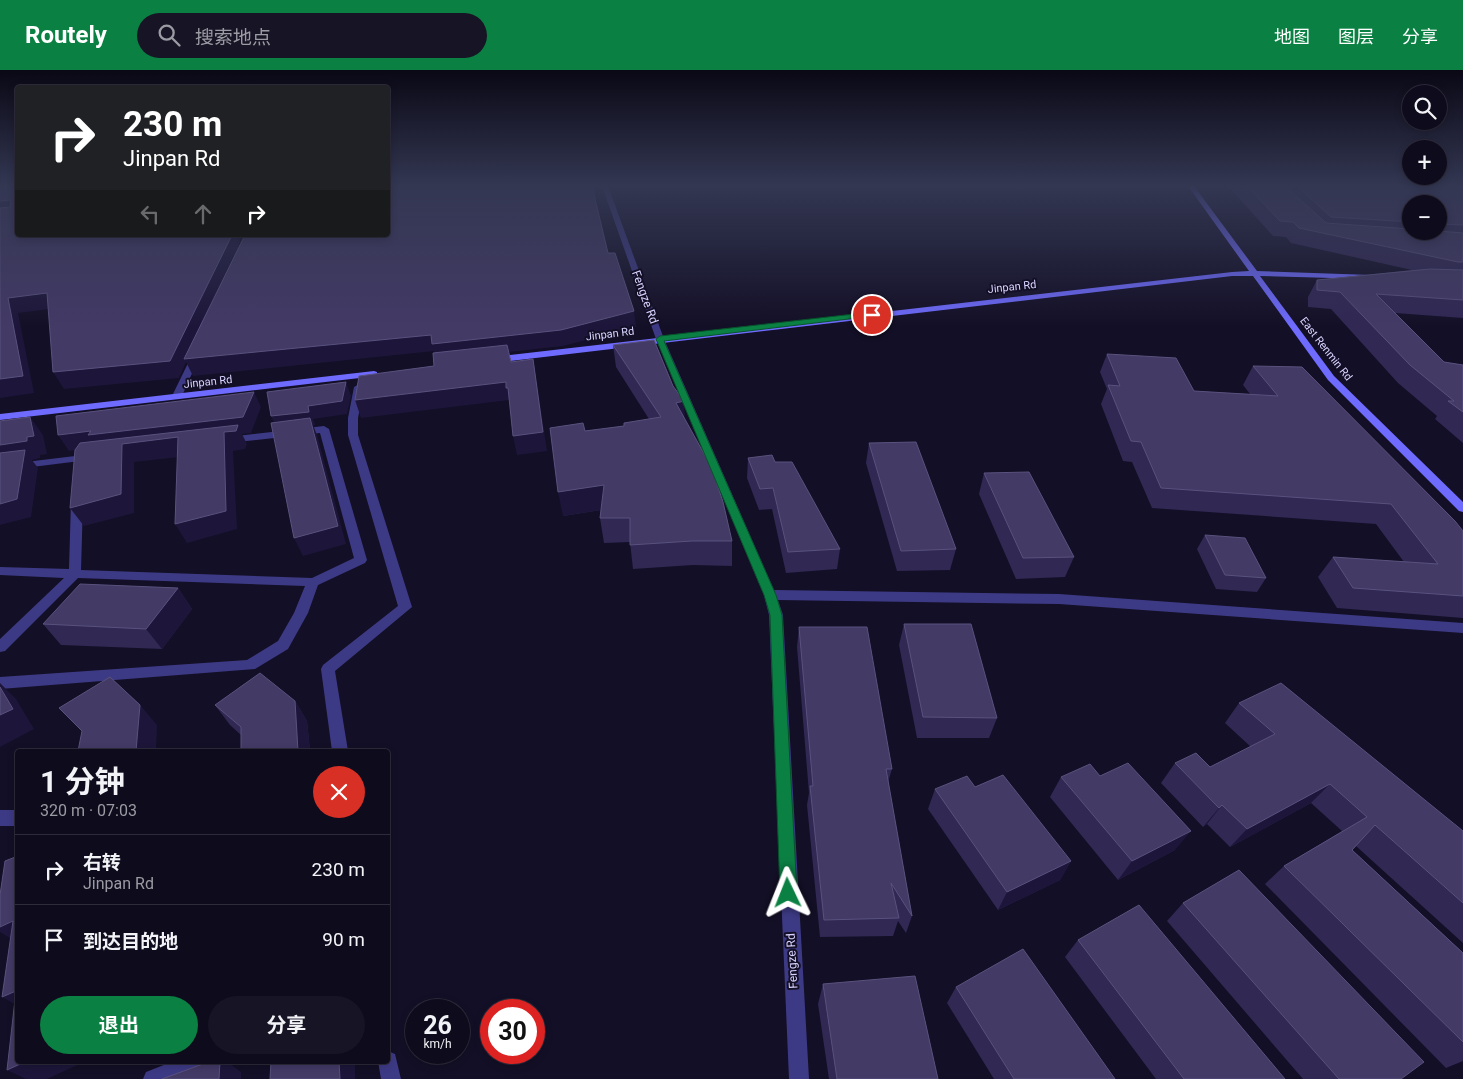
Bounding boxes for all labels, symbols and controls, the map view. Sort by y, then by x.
search box [137,13,487,58]
text: Routely [25,21,107,49]
icon: search [155,21,183,49]
text: 搜索地点 [195,26,271,49]
text: 地图 [1274,26,1310,47]
text: 图层 [1338,26,1374,47]
text: 分享 [1402,26,1438,47]
map controls [1402,85,1447,240]
button: search [1402,85,1447,130]
text: 230 m [123,104,222,145]
icon: right [40,105,105,170]
button: + [1402,140,1447,185]
text: Jinpan Rd [123,146,221,171]
button: − [1402,195,1447,240]
icon: left [136,200,164,228]
icon: ahead [189,200,217,228]
icon: right [242,200,270,228]
street label: Fengze Rd [629,268,661,326]
street label: Jinpan Rd [987,278,1037,296]
pin [851,294,893,336]
icon: arrive [858,301,886,329]
street label: East Renmin Rd [1297,315,1355,383]
street label: Jinpan Rd [585,325,635,343]
street label: Jinpan Rd [183,373,233,391]
text: 1 分钟 [40,764,125,799]
button: close [313,766,365,818]
text: 320 m · 07:03 [40,801,137,820]
text: 右转 [83,851,121,874]
icon: right [40,856,68,884]
text: 230 m [312,858,365,881]
position arrow [761,866,813,918]
text: Jinpan Rd [83,874,154,893]
icon: arrive [40,926,68,954]
text: 90 m [322,928,365,951]
text: 到达目的地 [83,930,178,953]
street label: Fengze Rd [784,933,800,989]
button: 退出 [40,996,198,1054]
button: 分享 [208,996,365,1054]
speed limit sign: 30 [480,999,545,1064]
text: 26 [423,1011,452,1040]
text: km/h [423,1037,452,1051]

